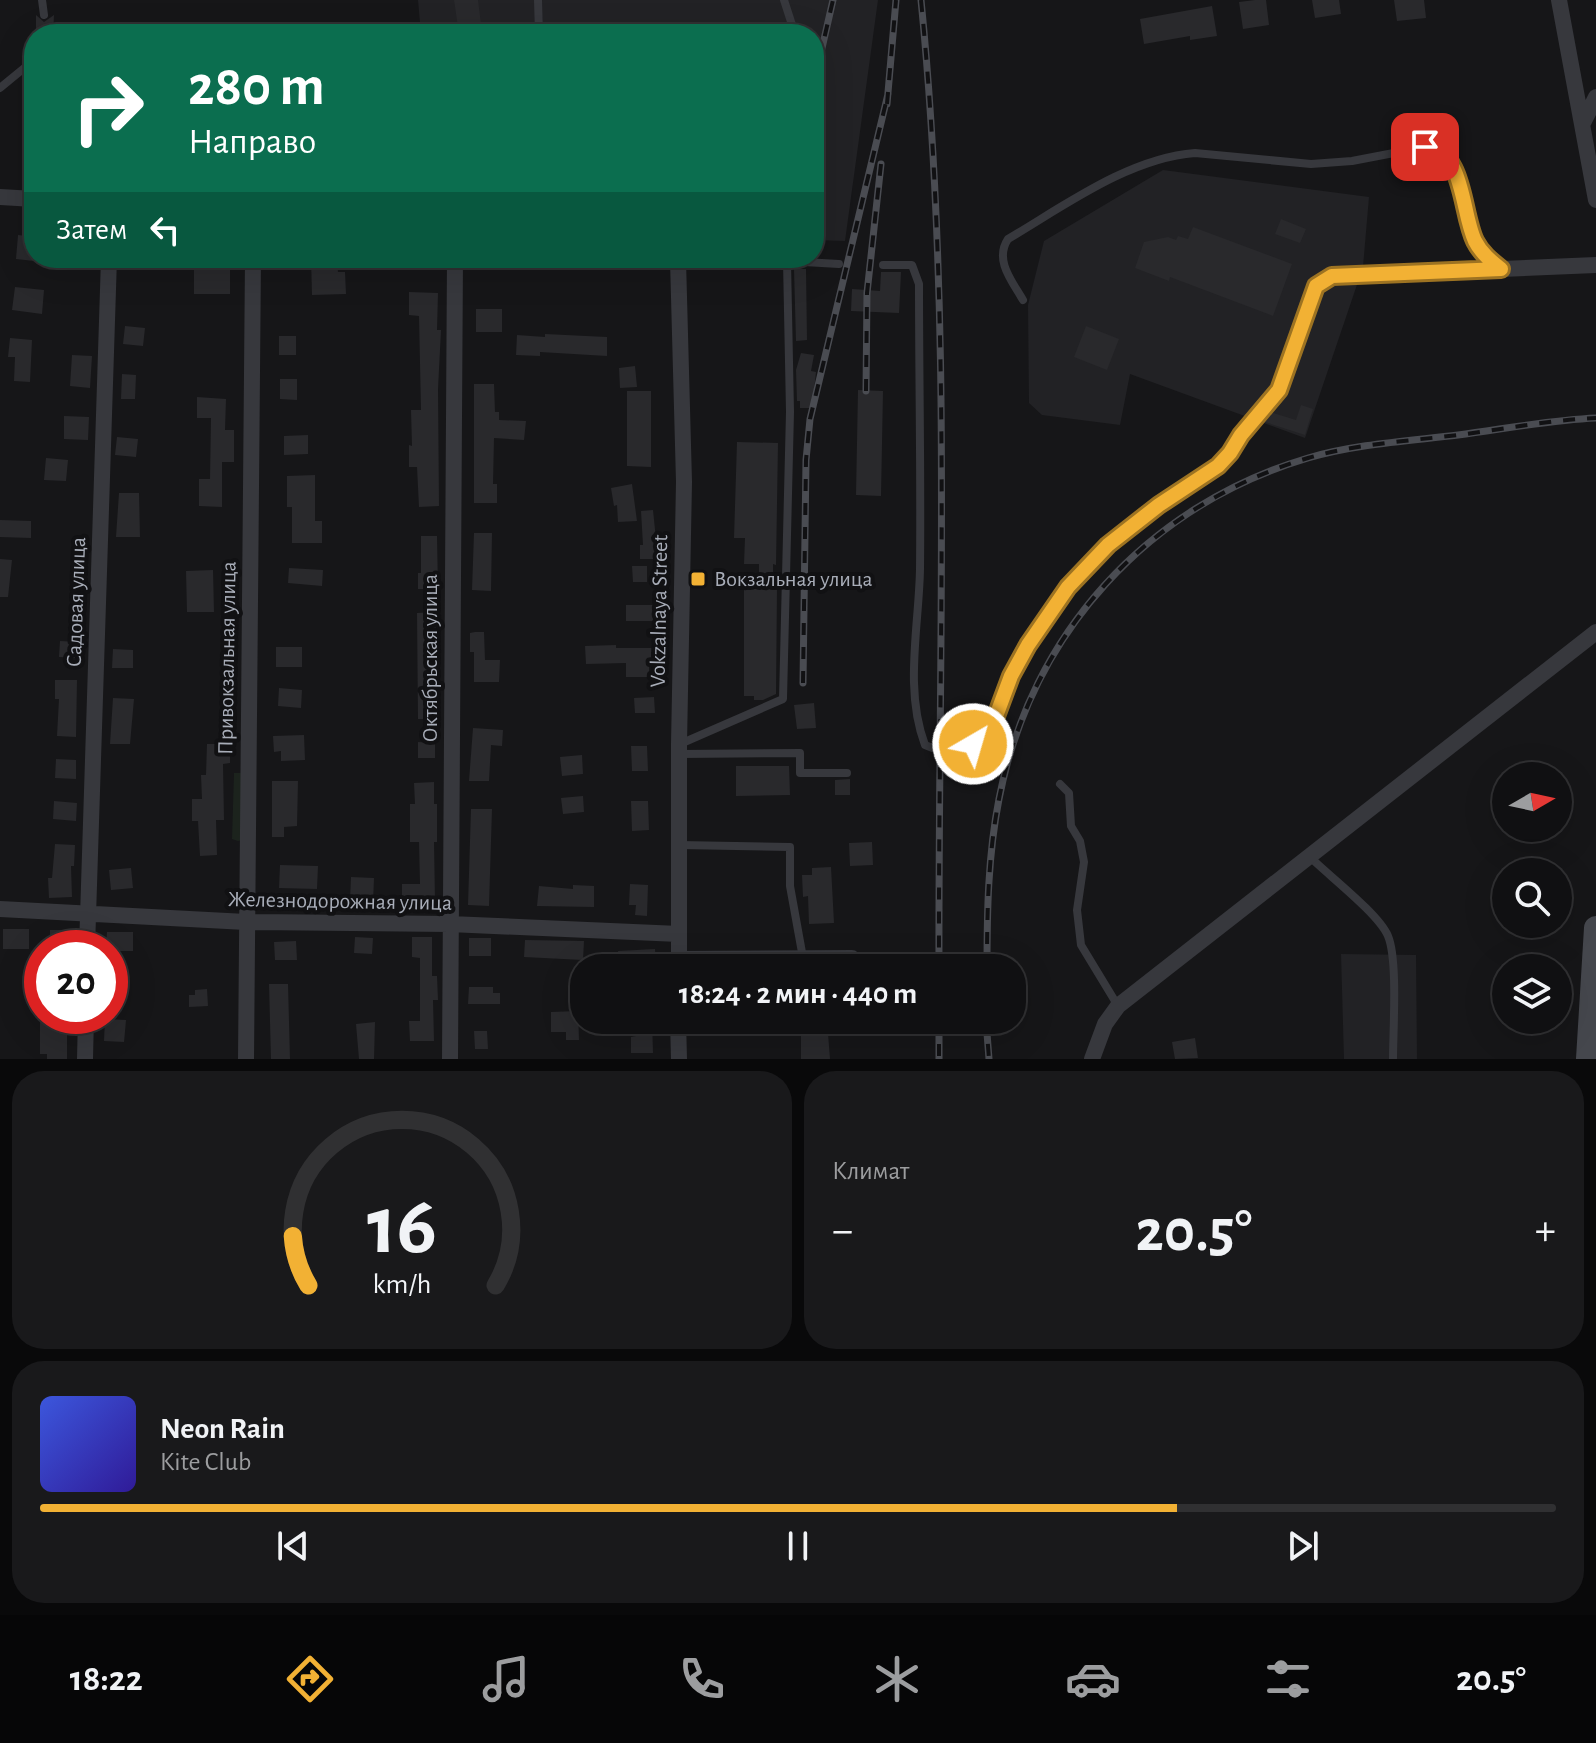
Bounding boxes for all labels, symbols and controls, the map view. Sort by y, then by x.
icon: right [56,56,160,160]
text: 280 m [188,59,325,115]
pin [1391,113,1459,181]
text: Направо [188,124,316,160]
icon: arrive [1403,125,1447,169]
icon: left [143,208,187,252]
text: Затем [56,215,127,245]
street label: Vokzalnaya Street [647,534,671,688]
street label: Садовая улица [63,537,89,667]
street label: Привокзальная улица [214,561,240,755]
place label: Вокзальная улица [714,568,873,590]
marker: Вокзальная улица [689,570,707,588]
street label: Октябрьская улица [419,574,441,742]
position arrow [931,702,1015,786]
north arrow [1492,762,1572,842]
map controls [1492,762,1572,1034]
button: search [1492,858,1572,938]
street label: Железнодорожная улица [228,888,452,914]
speed limit sign: 20 [24,930,128,1034]
button: layers [1492,954,1572,1034]
text: 18:24 · 2 мин · 440 m [679,979,917,1009]
text: Климат [832,1158,909,1184]
text: 16 [367,1185,437,1269]
text: 20.5° [1136,1202,1252,1262]
text: − [832,1209,853,1253]
text: + [1535,1209,1556,1253]
text: km/h [373,1270,431,1299]
text: Neon Rain [160,1414,285,1444]
text: Kite Club [160,1449,251,1475]
icon: previous [271,1524,315,1568]
icon: pause [776,1524,820,1568]
icon: next [1281,1524,1325,1568]
icon: directions [282,1651,338,1707]
icon: music [478,1651,534,1707]
icon: phone [674,1651,730,1707]
icon: climate [869,1651,925,1707]
icon: car [1065,1651,1121,1707]
icon: filters [1260,1651,1316,1707]
text: 18:22 [70,1661,143,1697]
text: 20.5° [1456,1661,1526,1697]

